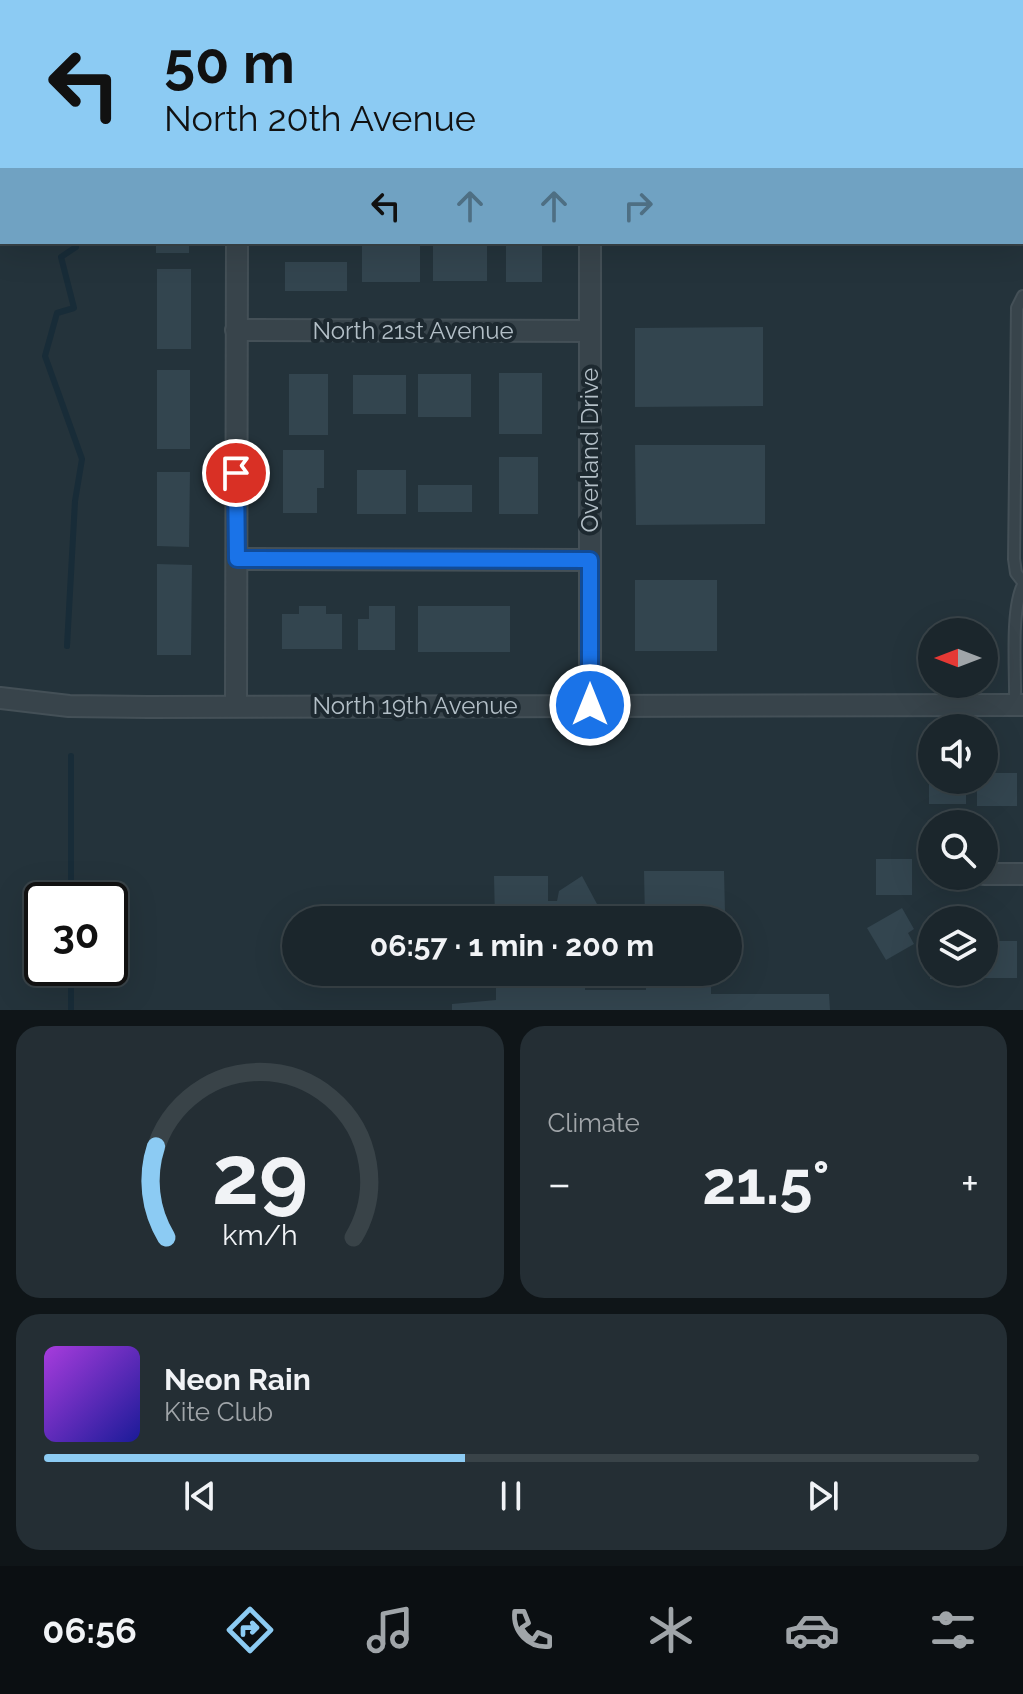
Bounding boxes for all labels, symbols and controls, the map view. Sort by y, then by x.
text: 50 m [164,30,295,96]
icon: left [32,32,136,136]
text: North 20th Avenue [164,97,476,139]
icon: left [364,184,408,228]
icon: ahead [448,184,492,228]
icon: ahead [532,184,576,228]
icon: right [616,184,660,228]
street label: North 21st Avenue [312,316,514,345]
street label: Overland Drive [575,368,604,532]
pin [202,439,270,507]
icon: arrive [214,451,258,495]
north arrow [918,618,998,698]
map controls [918,618,998,986]
position arrow [548,663,632,747]
street label: North 19th Avenue [312,691,518,720]
button: sound [918,714,998,794]
button: search [918,810,998,890]
speed limit sign: 30 [24,882,128,986]
button: layers [918,906,998,986]
text: 06:57 · 1 min · 200 m [370,928,654,963]
text: Climate [548,1108,640,1138]
text: 29 [212,1126,308,1223]
text: 21.5° [702,1148,830,1218]
text: − [548,1158,571,1209]
text: + [961,1158,979,1209]
text: km/h [222,1218,297,1252]
text: Neon Rain [164,1362,311,1397]
text: Kite Club [164,1397,273,1427]
icon: previous [178,1474,222,1518]
icon: pause [489,1474,533,1518]
icon: next [801,1474,845,1518]
icon: directions [222,1602,278,1658]
icon: music [362,1602,418,1658]
icon: phone [503,1602,559,1658]
icon: climate [643,1602,699,1658]
icon: car [784,1602,840,1658]
icon: filters [925,1602,981,1658]
text: 06:56 [42,1609,137,1651]

